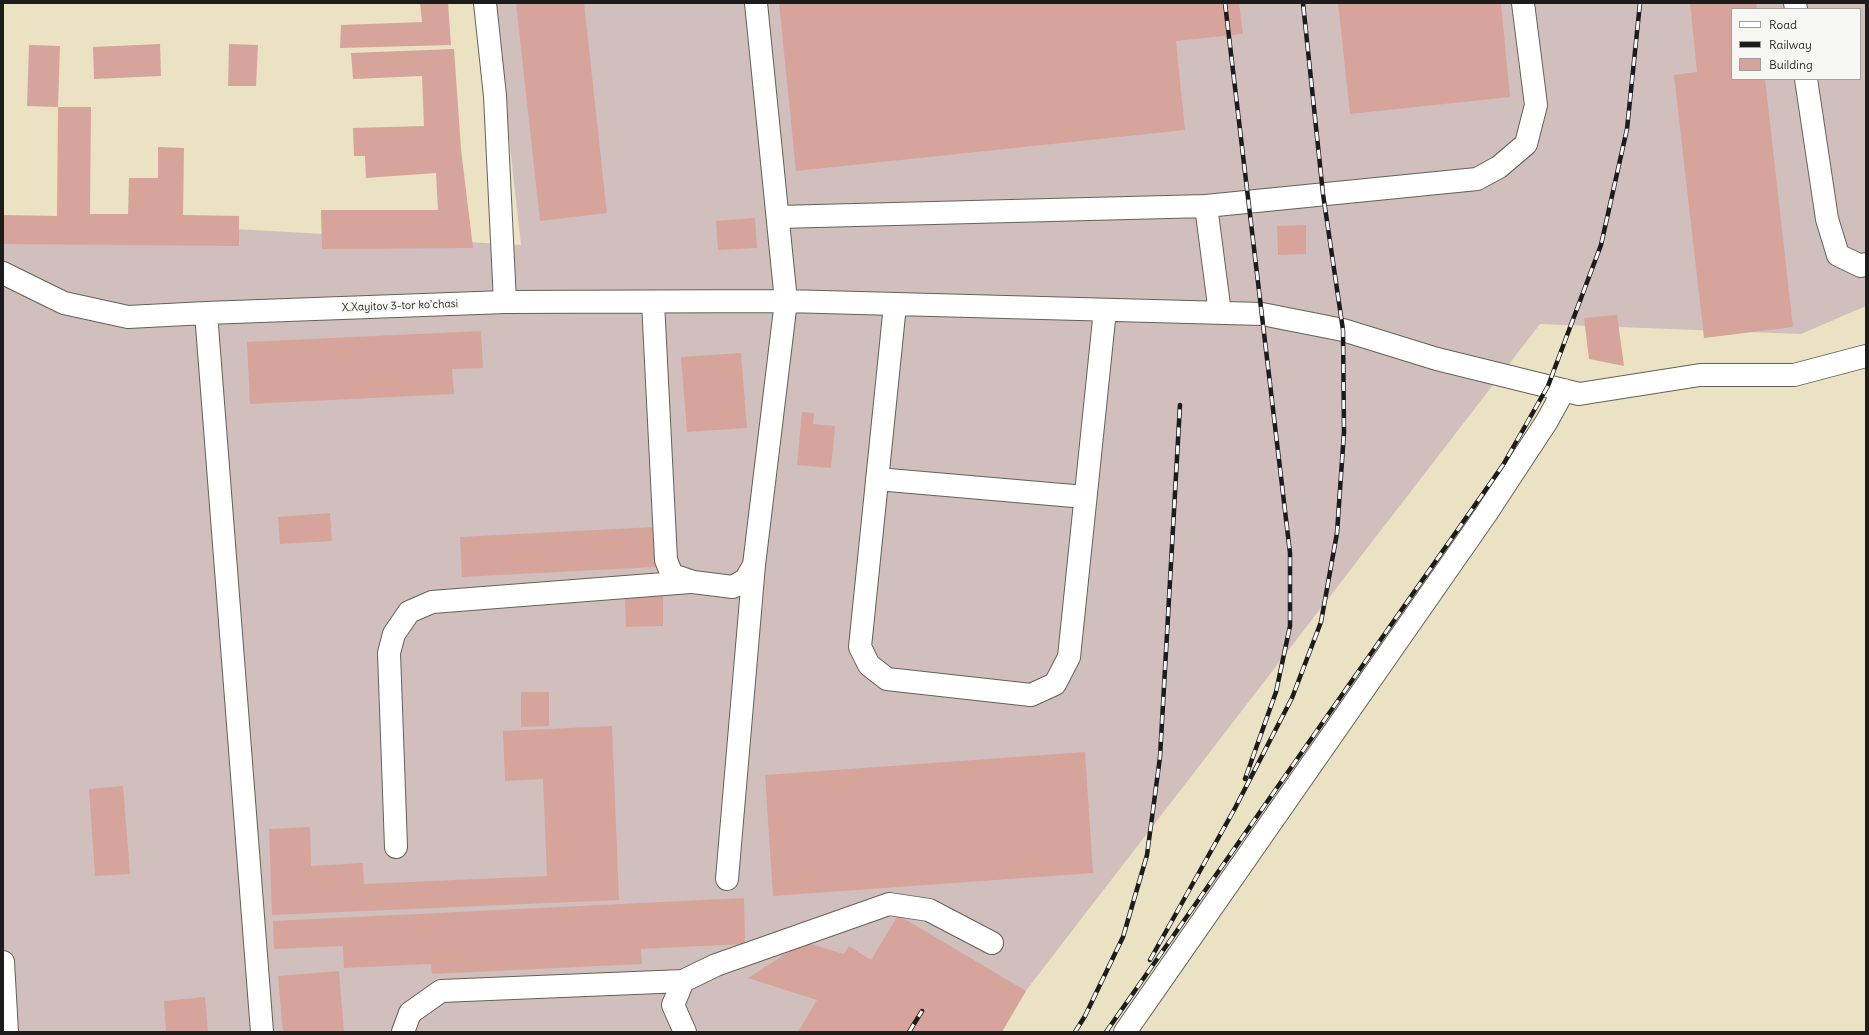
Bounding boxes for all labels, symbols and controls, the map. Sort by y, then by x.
legend [1731,8,1861,80]
text: Road [1769,17,1797,32]
text: Railway [1769,37,1812,52]
text: Building [1769,57,1813,72]
street label: X.Xayitov 3-tor koʼchasi [342,297,458,315]

